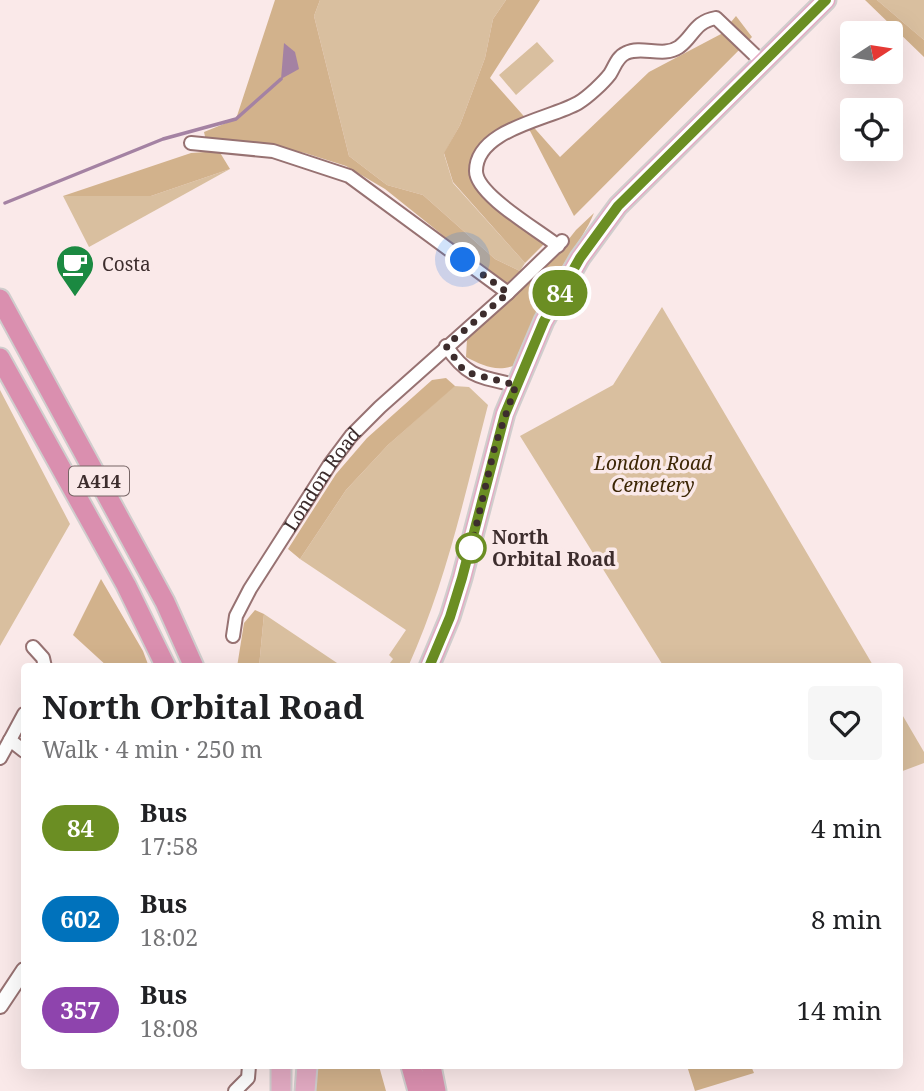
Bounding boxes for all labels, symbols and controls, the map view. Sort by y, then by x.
north arrow [840,21,903,84]
map controls [840,21,903,161]
button: locate [840,98,903,161]
your location [445,242,480,277]
cafe icon: Costa [54,243,96,298]
place label: Costa [102,251,151,277]
line badge: 84 [528,270,592,316]
text: 84 [546,276,574,309]
street label: London Road [277,421,366,536]
park label: London Road Cemetery [593,450,713,498]
road number: A414 [69,466,129,495]
place label: North Orbital Road [492,524,616,572]
marker: North Orbital Road [456,533,486,563]
text: North Orbital Road [42,684,364,729]
button: heart [808,686,882,760]
text: Walk · 4 min · 250 m [42,733,262,765]
text: Bus [140,794,187,830]
text: 4 min [811,810,882,846]
text: 84 [67,811,94,844]
text: 17:58 [140,830,198,862]
text: Bus [140,885,187,921]
text: 8 min [811,901,882,937]
text: 602 [60,902,101,935]
text: 18:02 [140,921,198,953]
text: Bus [140,976,187,1012]
text: 14 min [797,992,882,1028]
text: 357 [60,993,101,1026]
text: 18:08 [140,1012,198,1044]

